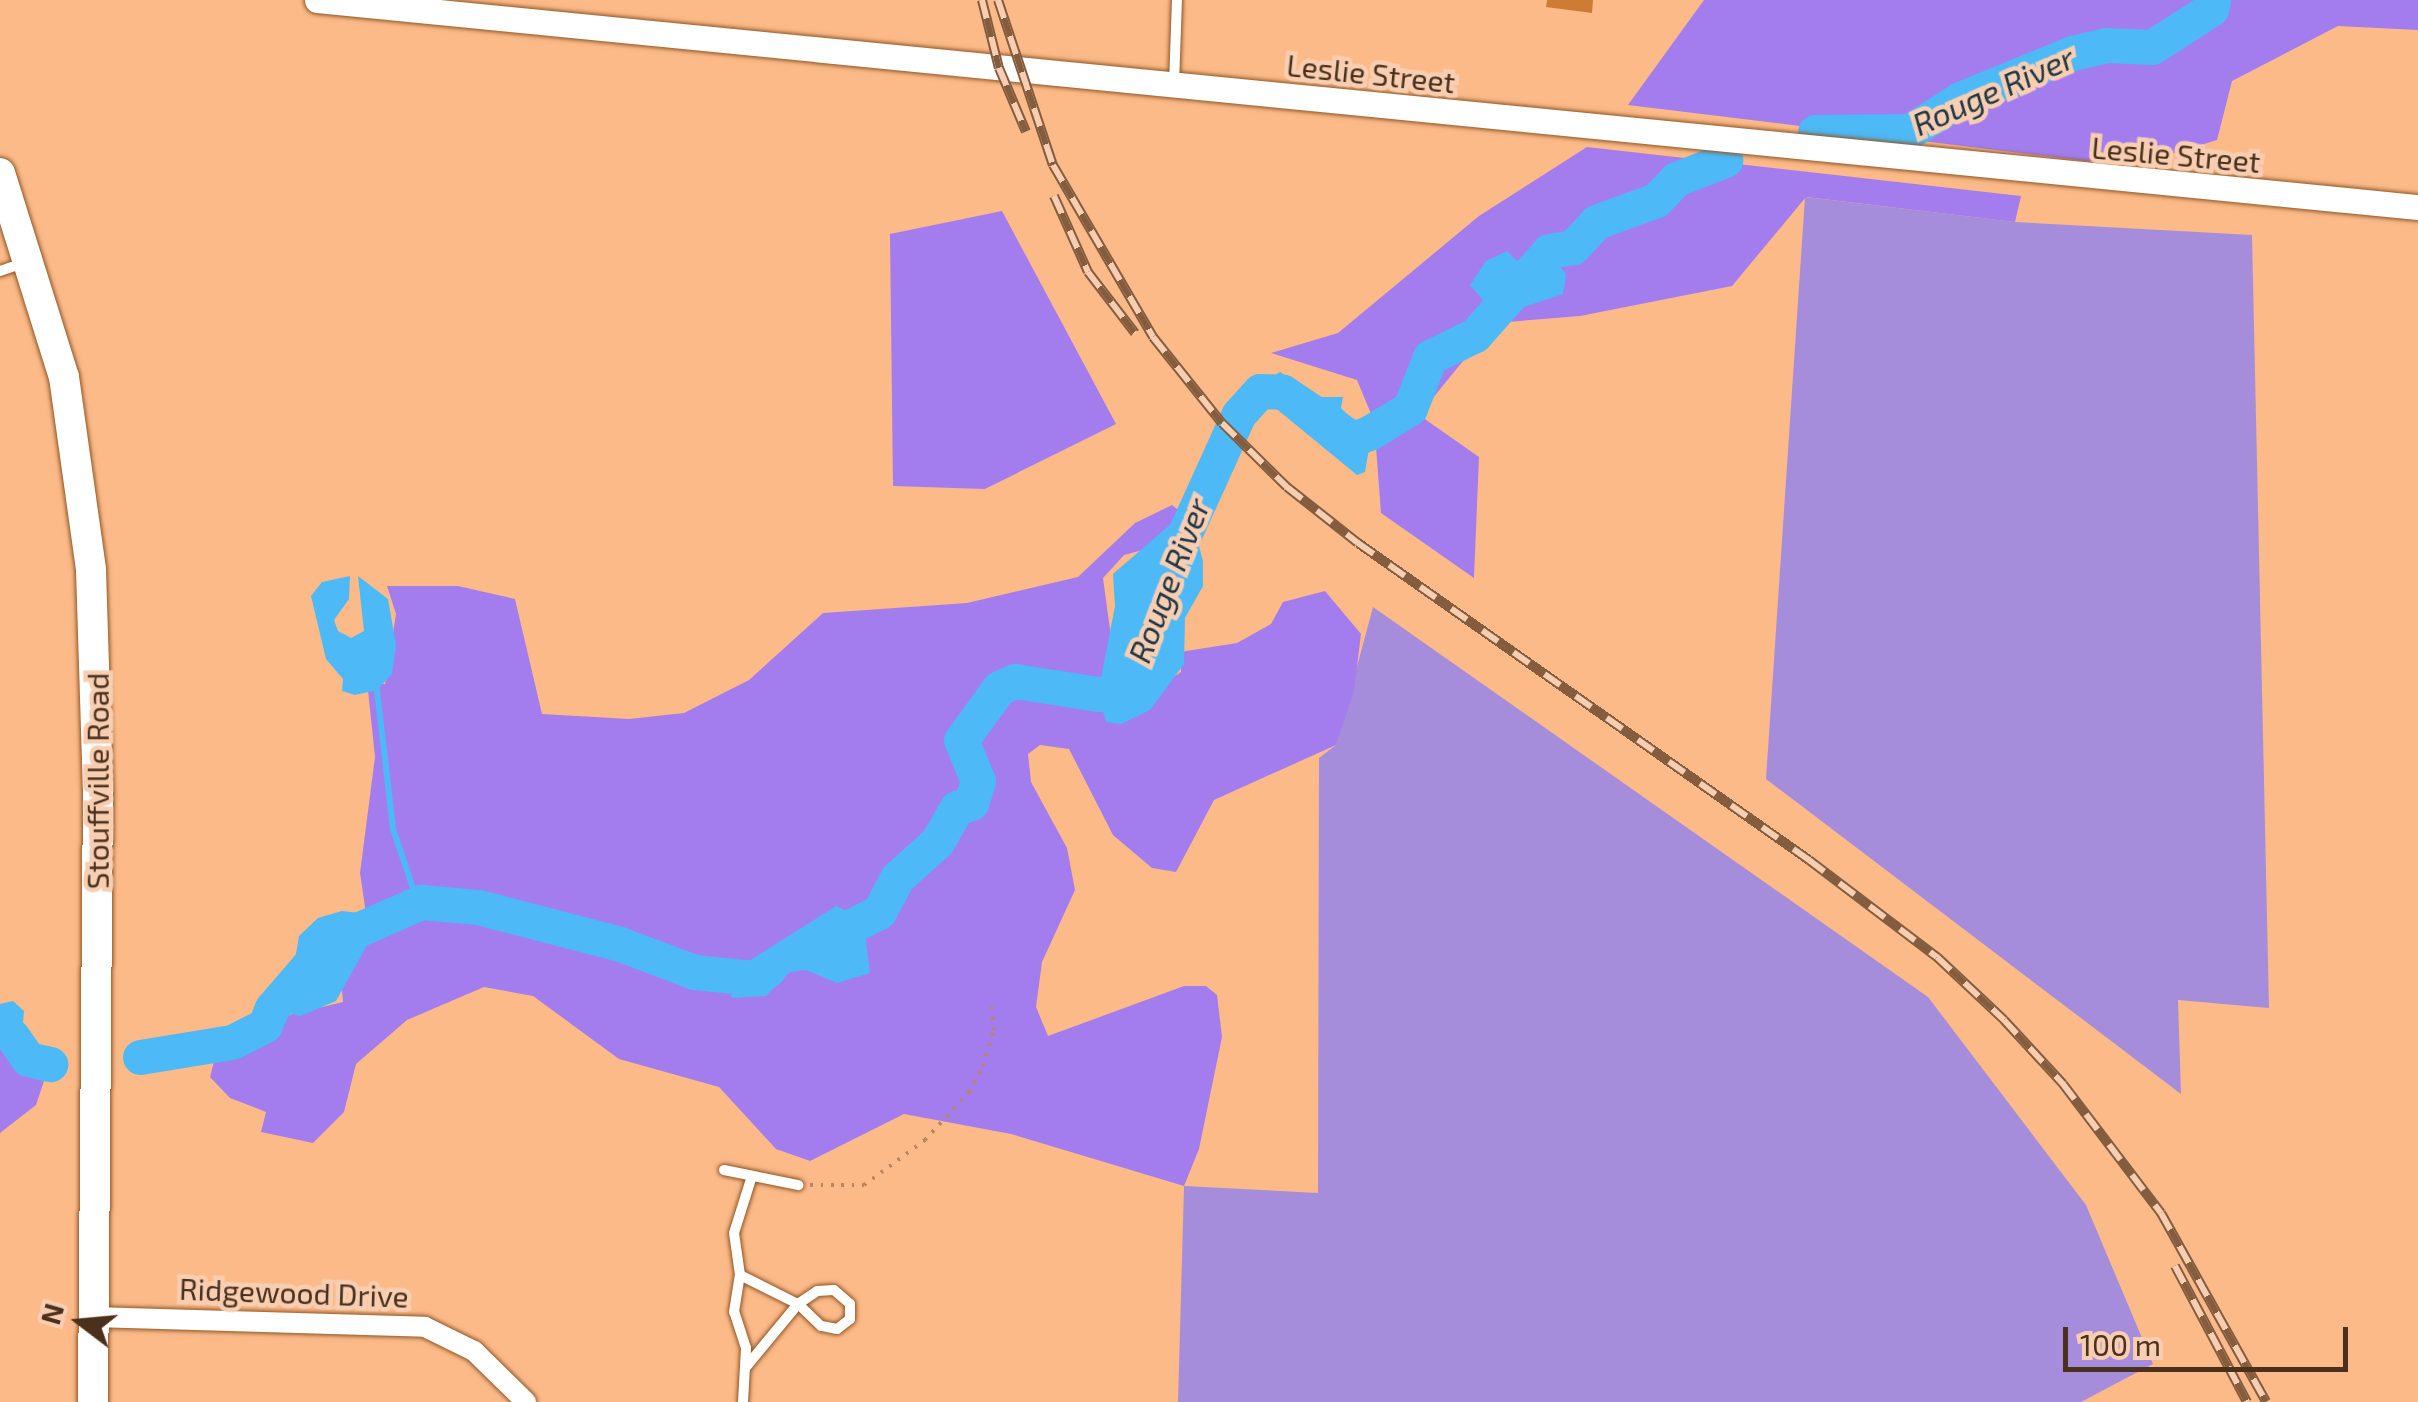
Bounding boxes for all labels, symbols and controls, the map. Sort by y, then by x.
water label: Rouge River [1906,37,2080,143]
street label: Leslie Street [1285,46,1457,100]
street label: Leslie Street [2090,129,2262,179]
water label: Rouge River [1119,492,1217,668]
street label: Stouffville Road [79,673,115,889]
street label: Ridgewood Drive [179,1270,409,1314]
north arrow [30,1272,130,1372]
text: N [32,1299,70,1328]
scale bar [2068,1307,2353,1369]
text: 100 m [2080,1326,2161,1362]

